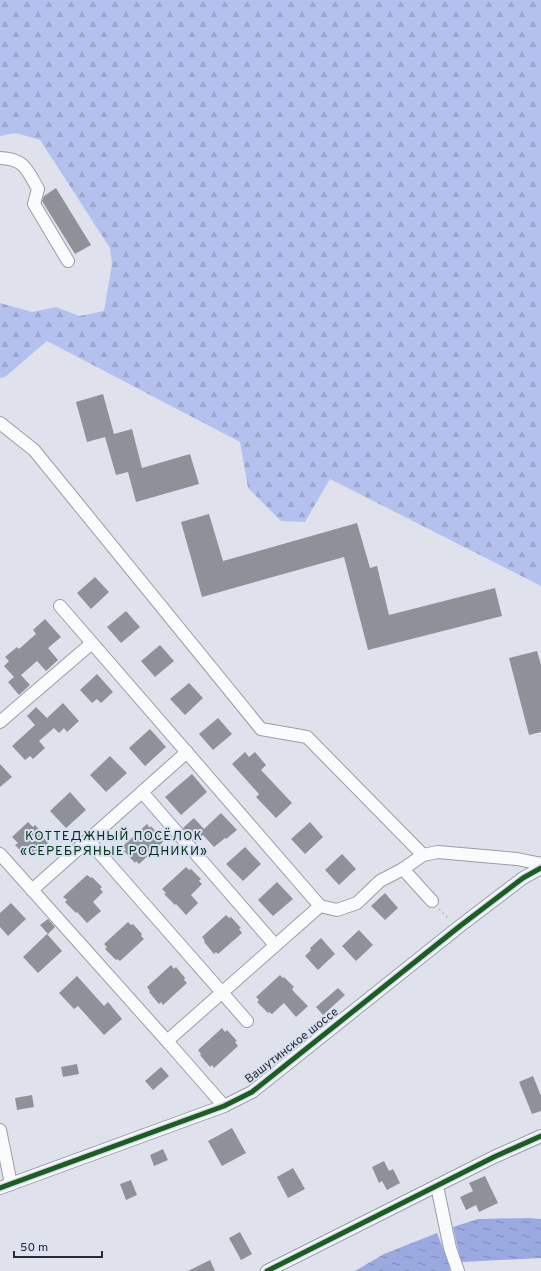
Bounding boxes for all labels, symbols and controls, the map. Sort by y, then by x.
district label: КОТТЕДЖНЫЙ ПОСЁЛОК «СЕРЕБРЯНЫЕ РОДНИКИ» [20,827,208,860]
street label: Вашутинское шоссе [242,1004,342,1088]
scale bar [14,1233,102,1259]
text: 50 m [20,1240,48,1256]

